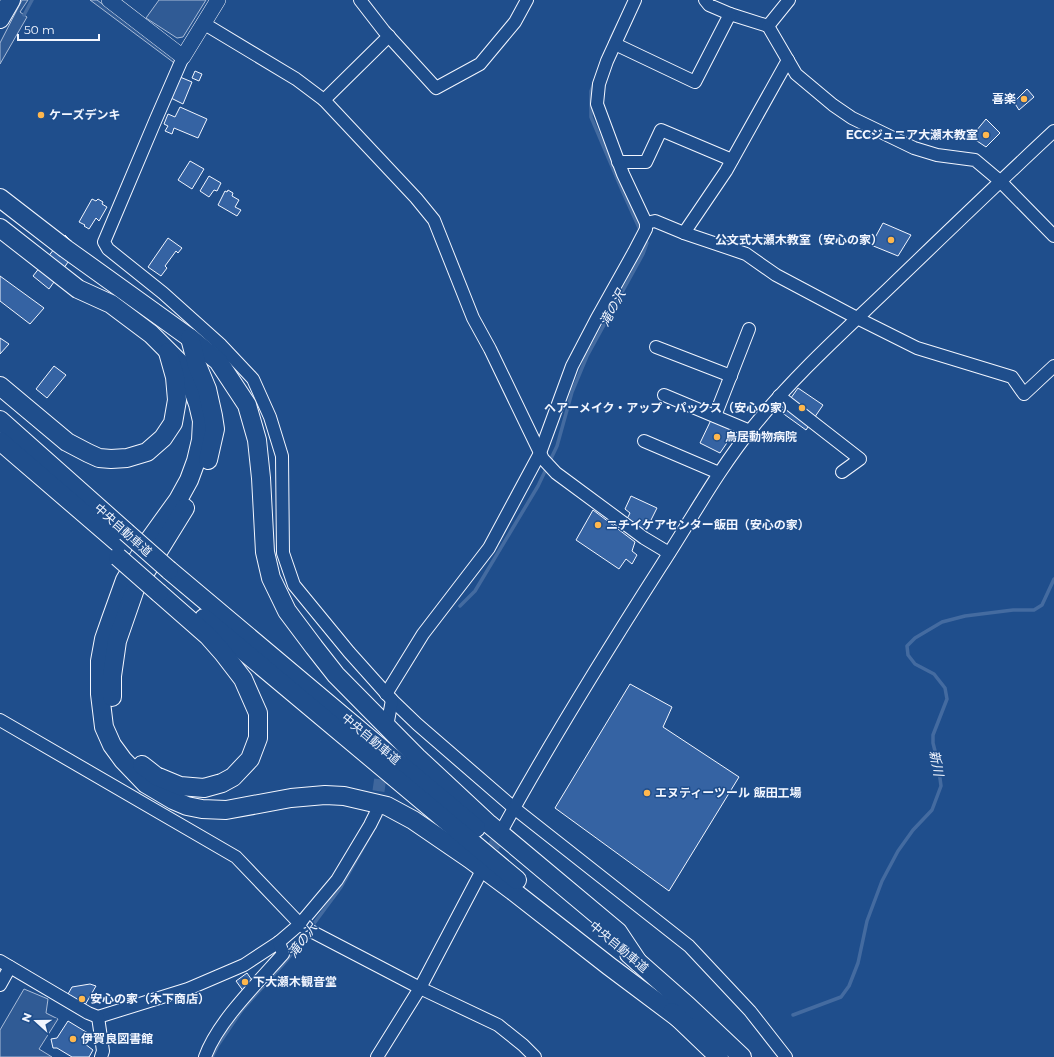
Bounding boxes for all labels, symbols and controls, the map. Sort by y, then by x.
scale bar [18,16,99,42]
text: 50 m [24,22,55,37]
place label: 喜楽 [992,91,1016,106]
marker: 喜楽 [1019,94,1029,104]
place label: ケーズデンキ [49,107,120,122]
marker: ケーズデンキ [36,110,46,120]
place label: ECCジュニア大瀬木教室 [846,127,978,142]
marker: ECCジュニア大瀬木教室 [981,130,991,140]
place label: 公文式大瀬木教室（安心の家） [715,232,883,247]
marker: 公文式大瀬木教室（安心の家） [886,235,896,245]
water label: 滝の沢 [596,285,629,329]
place label: ヘアーメイク・アップ・パックス（安心の家） [544,400,794,415]
marker: ヘアーメイク・アップ・パックス（安心の家） [797,403,807,413]
place label: 鳥居動物病院 [725,429,797,444]
marker: 鳥居動物病院 [712,432,722,442]
street label: 中央自動車道 [92,500,155,559]
place label: ニチイケアセンター飯田（安心の家） [606,517,810,532]
marker: ニチイケアセンター飯田（安心の家） [593,520,603,530]
street label: 中央自動車道 [339,710,404,768]
water label: 新川 [927,749,948,779]
place label: エヌティーツール 飯田工場 [655,785,801,800]
marker: エヌティーツール 飯田工場 [642,788,652,798]
water label: 滝の沢 [284,918,321,960]
street label: 中央自動車道 [587,918,652,976]
place label: 下大瀬木観音堂 [253,974,337,989]
marker: 下大瀬木観音堂 [240,977,250,987]
place label: 安心の家（木下商店） [90,991,210,1006]
marker: 安心の家（木下商店） [77,994,87,1004]
north arrow [16,1001,56,1041]
text: N [19,1011,35,1024]
place label: 伊賀良図書館 [81,1031,153,1046]
marker: 伊賀良図書館 [68,1034,78,1044]

